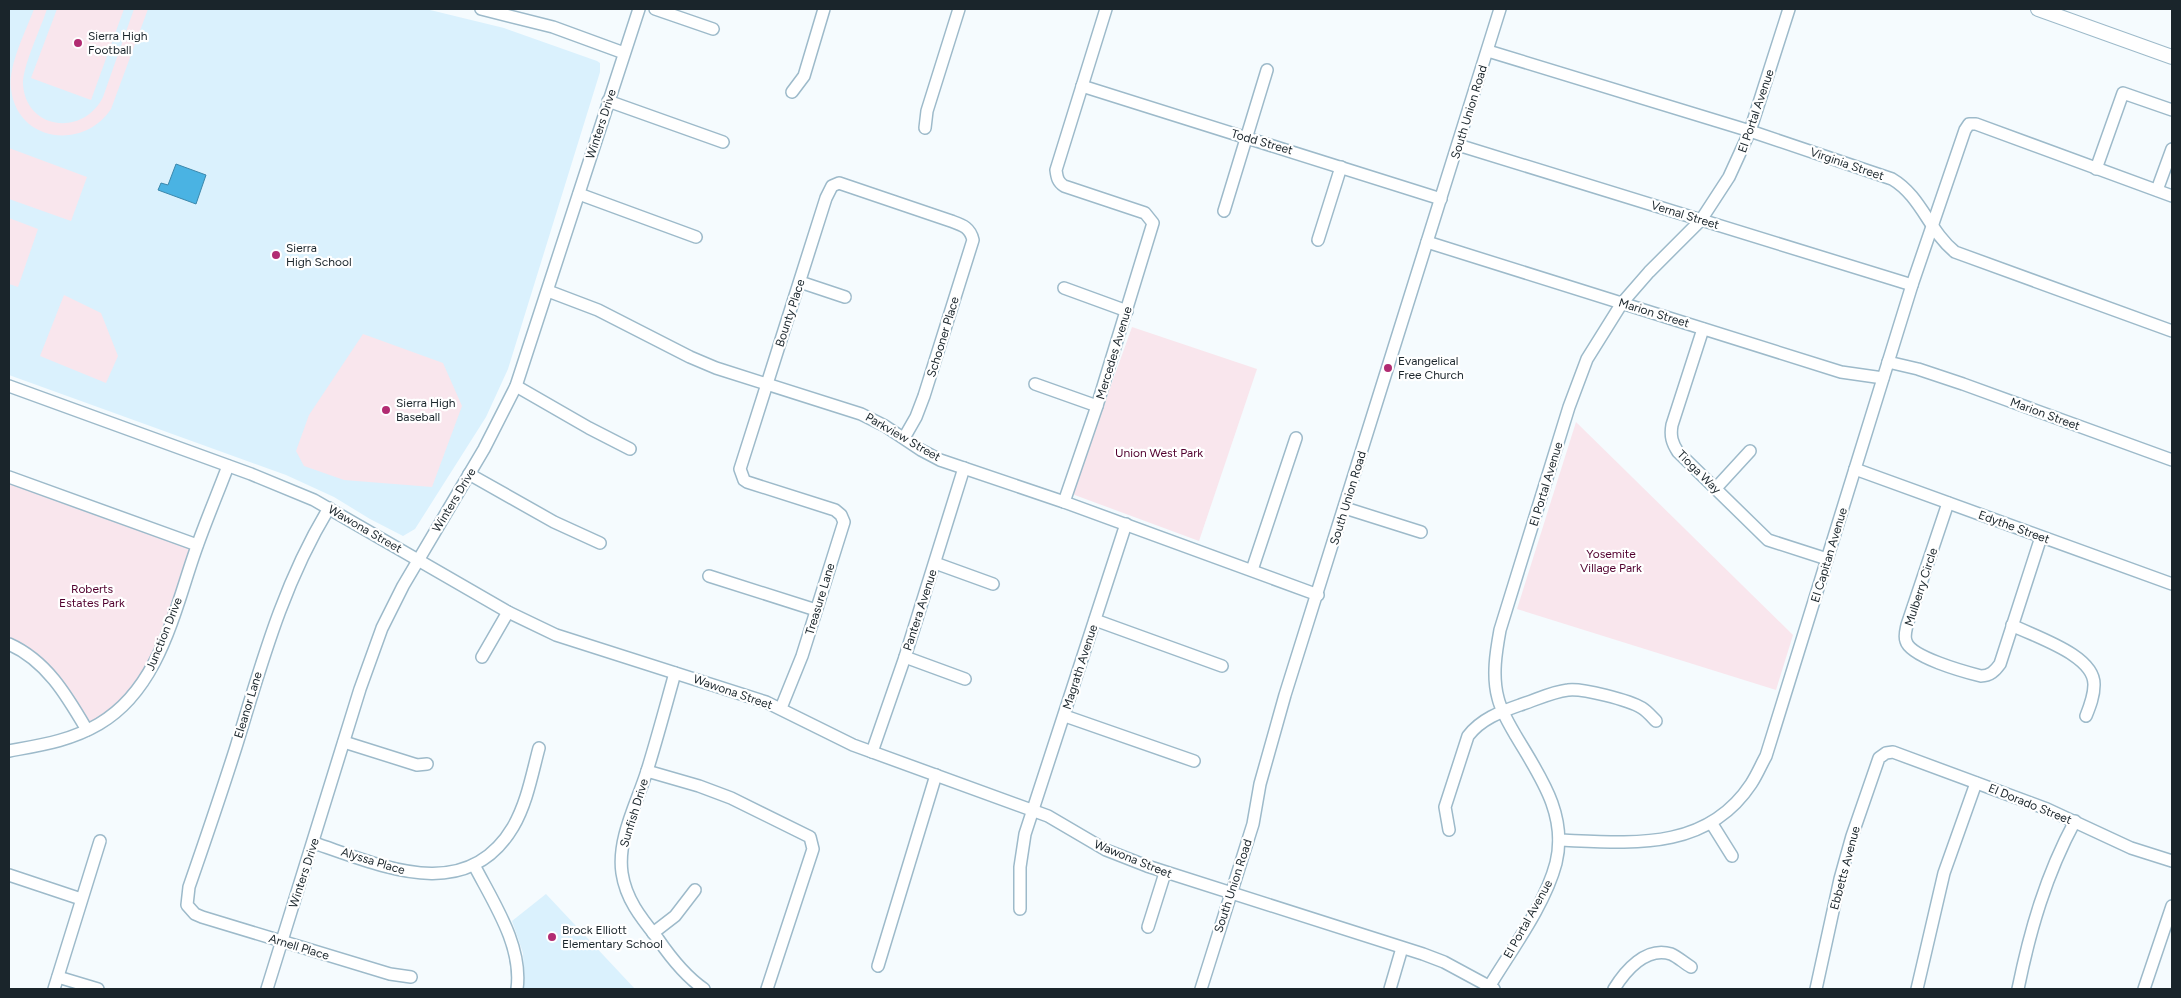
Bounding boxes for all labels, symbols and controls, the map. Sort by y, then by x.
place label: Sierra High Football [88,29,148,57]
marker: Sierra High Football [72,37,84,49]
street label: South Union Road [1448,63,1490,161]
street label: El Portal Avenue [1735,67,1777,155]
street label: Winters Drive [583,87,619,161]
street label: Todd Street [1230,127,1295,158]
street label: Virginia Street [1808,145,1886,183]
street label: Vernal Street [1649,198,1721,232]
place label: Sierra High School [286,241,352,269]
marker: Sierra High School [270,249,282,261]
street label: Bounty Place [772,277,808,349]
street label: Schooner Place [924,295,962,379]
street label: Marion Street [1617,296,1692,331]
street label: Mercedes Avenue [1093,304,1135,401]
place label: Evangelical Free Church [1398,354,1464,382]
marker: Evangelical Free Church [1382,362,1394,374]
street label: Marion Street [2008,395,2082,433]
place label: Sierra High Baseball [396,396,456,424]
marker: Sierra High Baseball [380,404,392,416]
street label: Parkview Street [863,410,943,464]
street label: El Portal Avenue [1527,440,1566,528]
park label: Union West Park [1115,446,1203,460]
street label: Tioga Way [1674,447,1724,497]
street label: South Union Road [1327,449,1369,547]
street label: Winters Drive [429,465,479,535]
street label: Wawona Street [326,502,405,556]
street label: El Capitan Avenue [1808,506,1850,604]
street label: Edythe Street [1976,508,2052,547]
street label: Mulberry Circle [1902,546,1940,628]
park label: Yosemite Village Park [1580,547,1642,575]
street label: Treasure Lane [802,561,838,637]
street label: Pantera Avenue [900,567,940,652]
park label: Roberts Estates Park [59,582,125,610]
street label: Junction Drive [143,595,185,673]
street label: Magrath Avenue [1060,622,1100,711]
street label: Eleanor Lane [231,670,265,740]
street label: Wawona Street [692,672,775,712]
street label: Sunfish Drive [617,777,651,849]
street label: El Dorado Street [1986,781,2074,827]
street label: Ebbetts Avenue [1827,824,1863,911]
street label: Winters Drive [286,836,322,910]
street label: Wawona Street [1092,837,1174,881]
street label: South Union Road [1211,838,1255,934]
street label: Alyssa Place [339,845,407,877]
street label: El Portal Avenue [1501,877,1556,961]
place label: Brock Elliott Elementary School [562,923,663,951]
street label: Arnell Place [267,931,331,963]
marker: Brock Elliott Elementary School [546,931,558,943]

